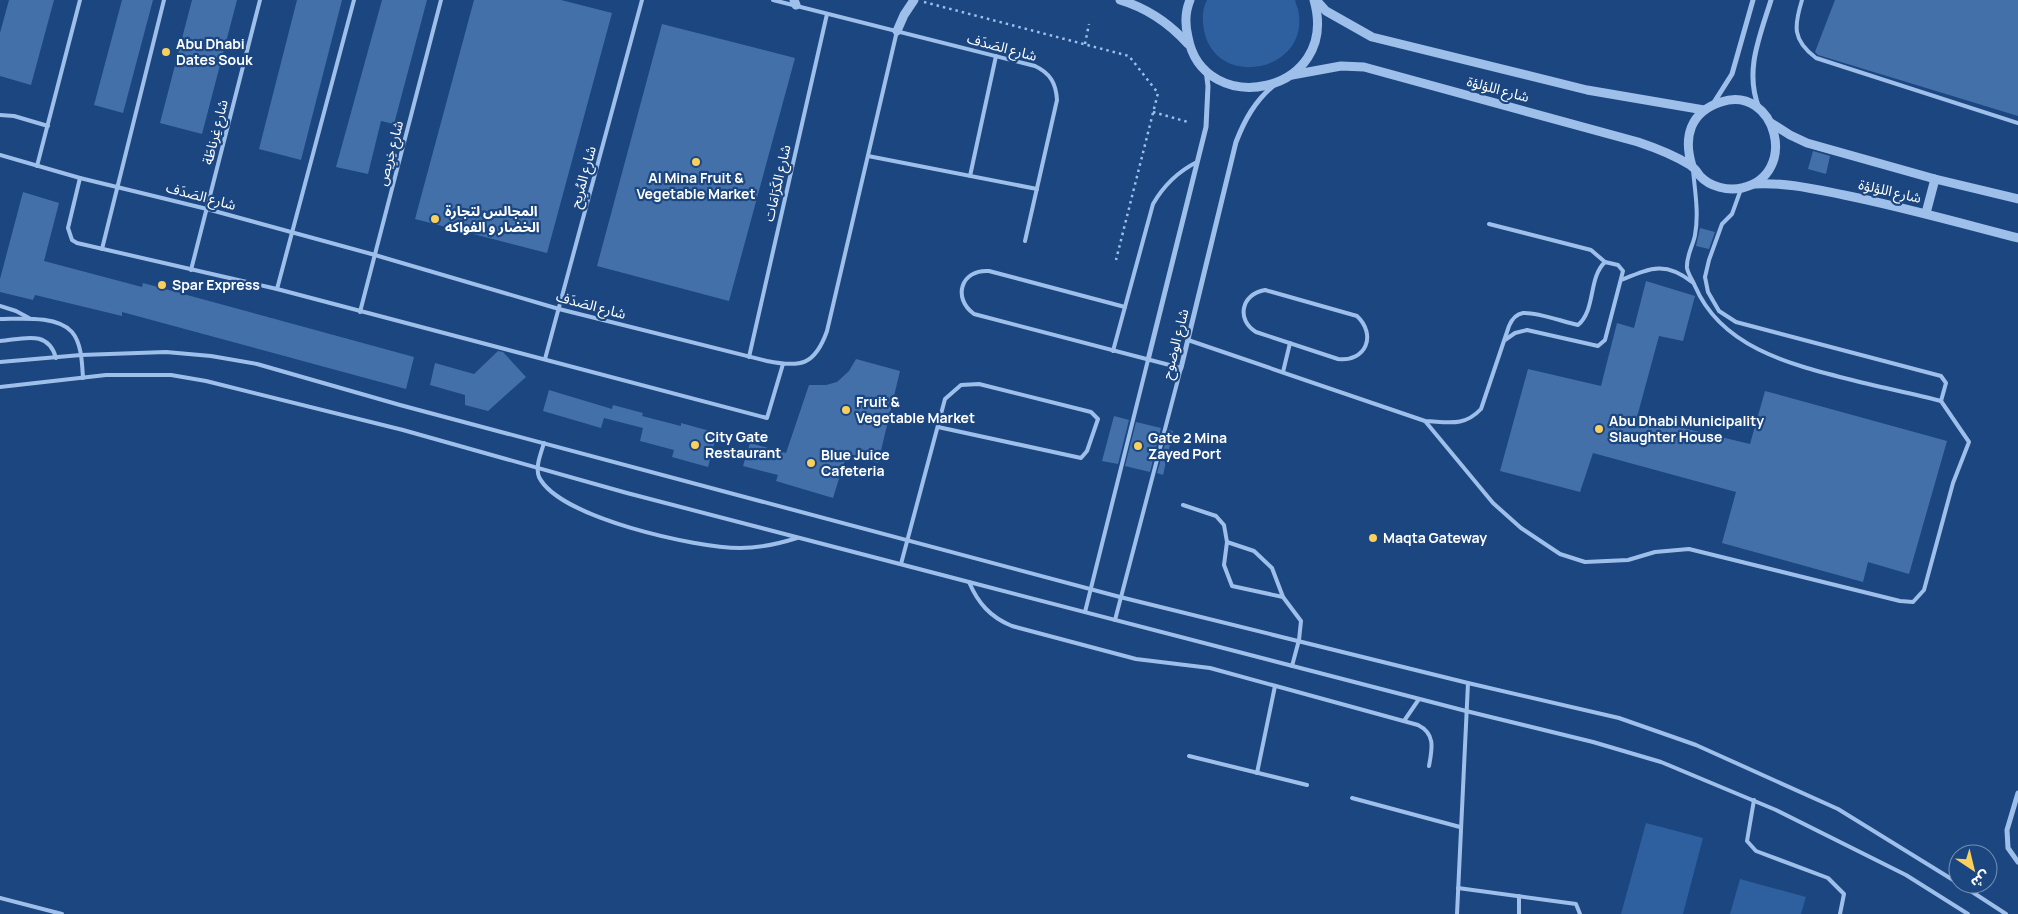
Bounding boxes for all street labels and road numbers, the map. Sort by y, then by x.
street label: شارع الصَدَف [965,28,1039,67]
street label: شارع اللؤلؤة [1464,71,1531,108]
street label: شارع غِرناطَة [197,97,234,167]
street label: شارع خِرِيص [372,118,409,188]
street label: شارع الكَرَامَات [758,143,796,223]
street label: شارع المُرِيح [565,144,602,211]
street label: شارع اللؤلؤة [1856,174,1923,209]
street label: شارع الصَدَف [164,177,238,216]
street label: شارع الصَدَف [554,286,628,325]
street label: شارع الوضوح [1157,307,1194,382]

